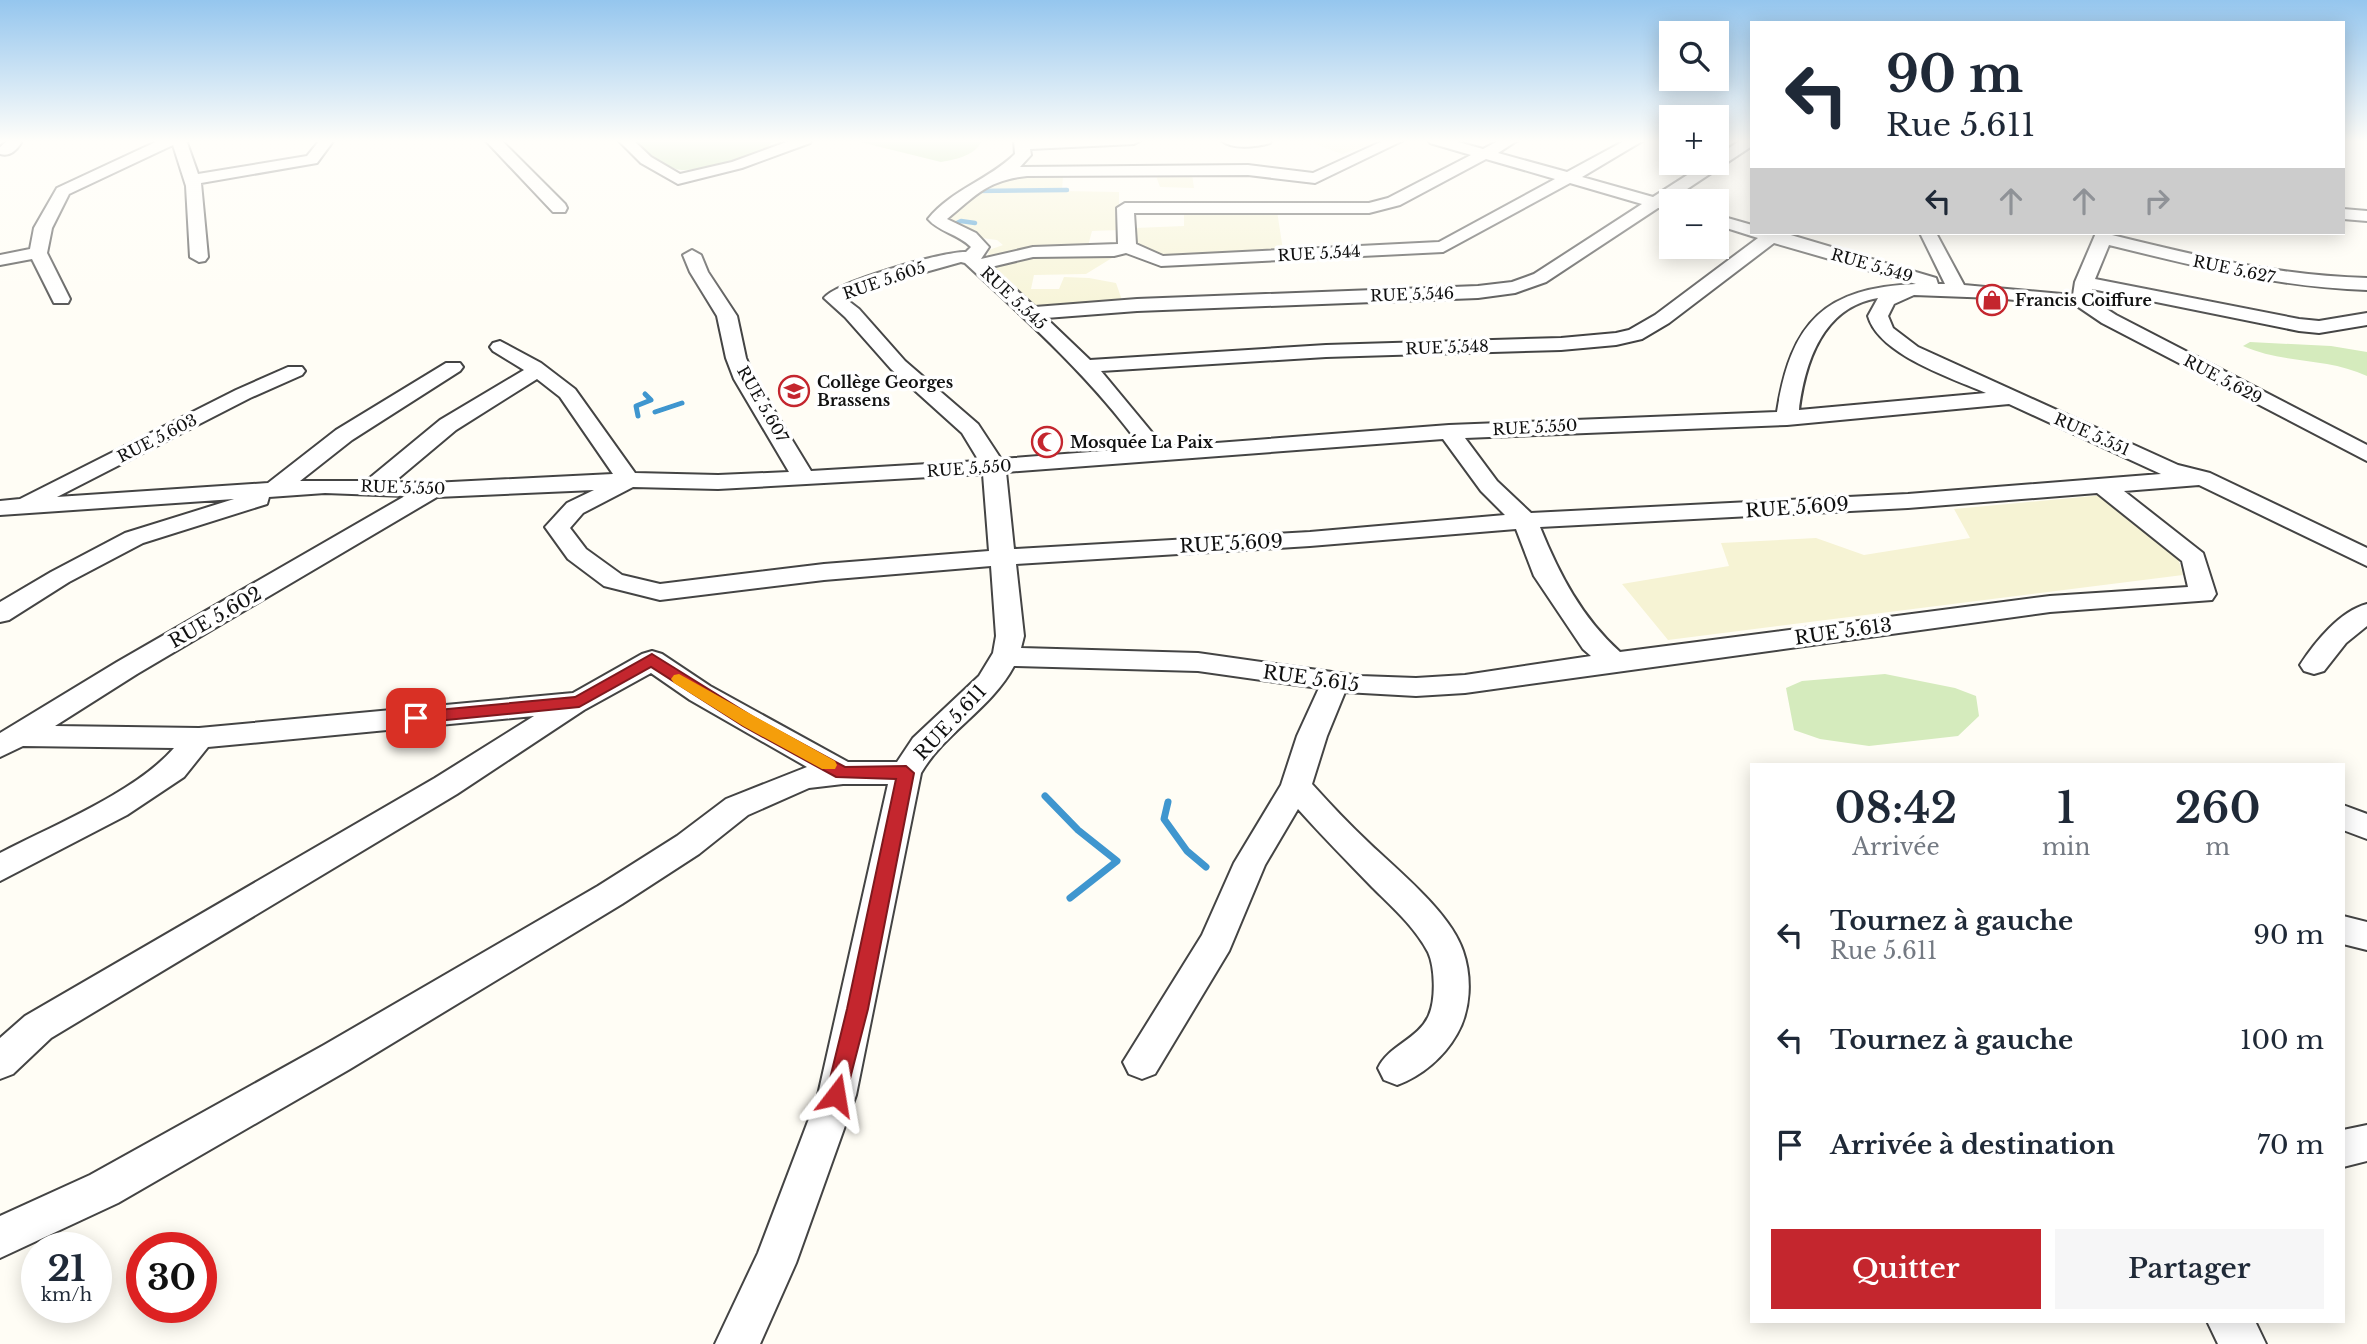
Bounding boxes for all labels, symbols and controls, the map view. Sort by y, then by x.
map controls [1659,21,1729,259]
button: search [1659,21,1729,91]
text: 90 m [1886,44,2023,105]
icon: left [1771,49,1862,140]
button: + [1659,105,1729,175]
text: Rue 5.611 [1886,105,2035,145]
icon: left [1919,182,1957,220]
icon: ahead [1992,182,2030,220]
icon: ahead [2065,182,2103,220]
icon: right [2138,182,2176,220]
button: − [1659,189,1729,259]
street label: RUE 5.544 [1277,241,1361,265]
street label: RUE 5.549 [1829,244,1915,286]
street label: RUE 5.627 [2191,251,2278,288]
street label: RUE 5.605 [840,257,928,303]
street label: RUE 5.545 [977,262,1051,334]
street label: RUE 5.546 [1370,283,1454,305]
shop icon: Francis Coiffure [1975,283,2009,317]
place label: Francis Coiffure [2015,290,2152,310]
street label: RUE 5.548 [1405,336,1489,358]
street label: RUE 5.629 [2180,350,2266,408]
street label: RUE 5.607 [733,362,793,447]
place label: Collège Georges Brassens [817,372,953,410]
school or university icon: Collège Georges Brassens [777,374,811,408]
street label: RUE 5.551 [2051,408,2133,460]
street label: RUE 5.603 [114,409,200,467]
street label: RUE 5.550 [1492,415,1578,439]
mosque icon: Mosquée La Paix [1030,425,1064,459]
place label: Mosquée La Paix [1070,432,1214,452]
street label: RUE 5.550 [926,455,1012,481]
street label: RUE 5.550 [360,476,446,498]
street label: RUE 5.609 [1745,492,1849,523]
street label: RUE 5.609 [1179,529,1283,558]
street label: RUE 5.602 [165,582,266,653]
street label: RUE 5.613 [1793,613,1893,650]
street label: RUE 5.615 [1261,660,1361,697]
street label: RUE 5.611 [910,680,991,765]
pin [386,688,446,748]
icon: arrive [397,699,435,737]
text: 08:42 [1834,782,1958,834]
text: 1 [2057,782,2075,834]
text: 260 [2175,782,2261,834]
text: Arrivée [1852,833,1940,861]
text: min [2042,833,2090,861]
text: m [2205,833,2230,861]
text: Tournez à gauche [1830,905,2073,937]
icon: left [1771,916,1809,954]
text: 90 m [2253,919,2324,951]
text: Rue 5.611 [1830,937,1937,965]
icon: left [1771,1021,1809,1059]
text: Tournez à gauche [1830,1024,2073,1056]
text: 100 m [2240,1024,2324,1056]
position arrow [799,1058,873,1132]
icon: arrive [1771,1126,1809,1164]
text: Arrivée à destination [1830,1129,2115,1161]
text: 70 m [2257,1129,2324,1161]
button: Quitter [1771,1229,2041,1309]
button: Partager [2055,1229,2324,1309]
speed limit sign: 30 [126,1232,217,1323]
text: 21 [47,1247,86,1290]
text: km/h [41,1284,92,1306]

